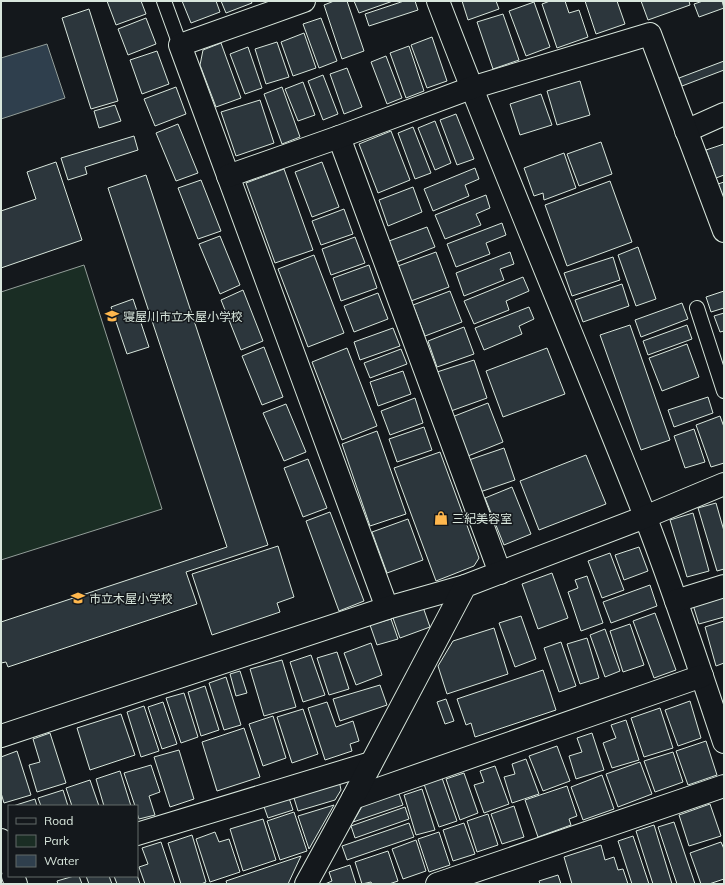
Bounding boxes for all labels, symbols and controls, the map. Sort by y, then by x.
school or university icon: 寝屋川市立木屋小学校 [104,308,120,324]
place label: 寝屋川市立木屋小学校 [123,309,243,324]
shop icon: 三紀美容室 [433,510,449,526]
place label: 三紀美容室 [452,511,512,526]
school or university icon: 市立木屋小学校 [70,590,86,606]
place label: 市立木屋小学校 [89,591,173,606]
legend [8,805,138,877]
text: Road [44,813,73,828]
text: Park [44,833,70,848]
text: Water [44,853,80,868]

